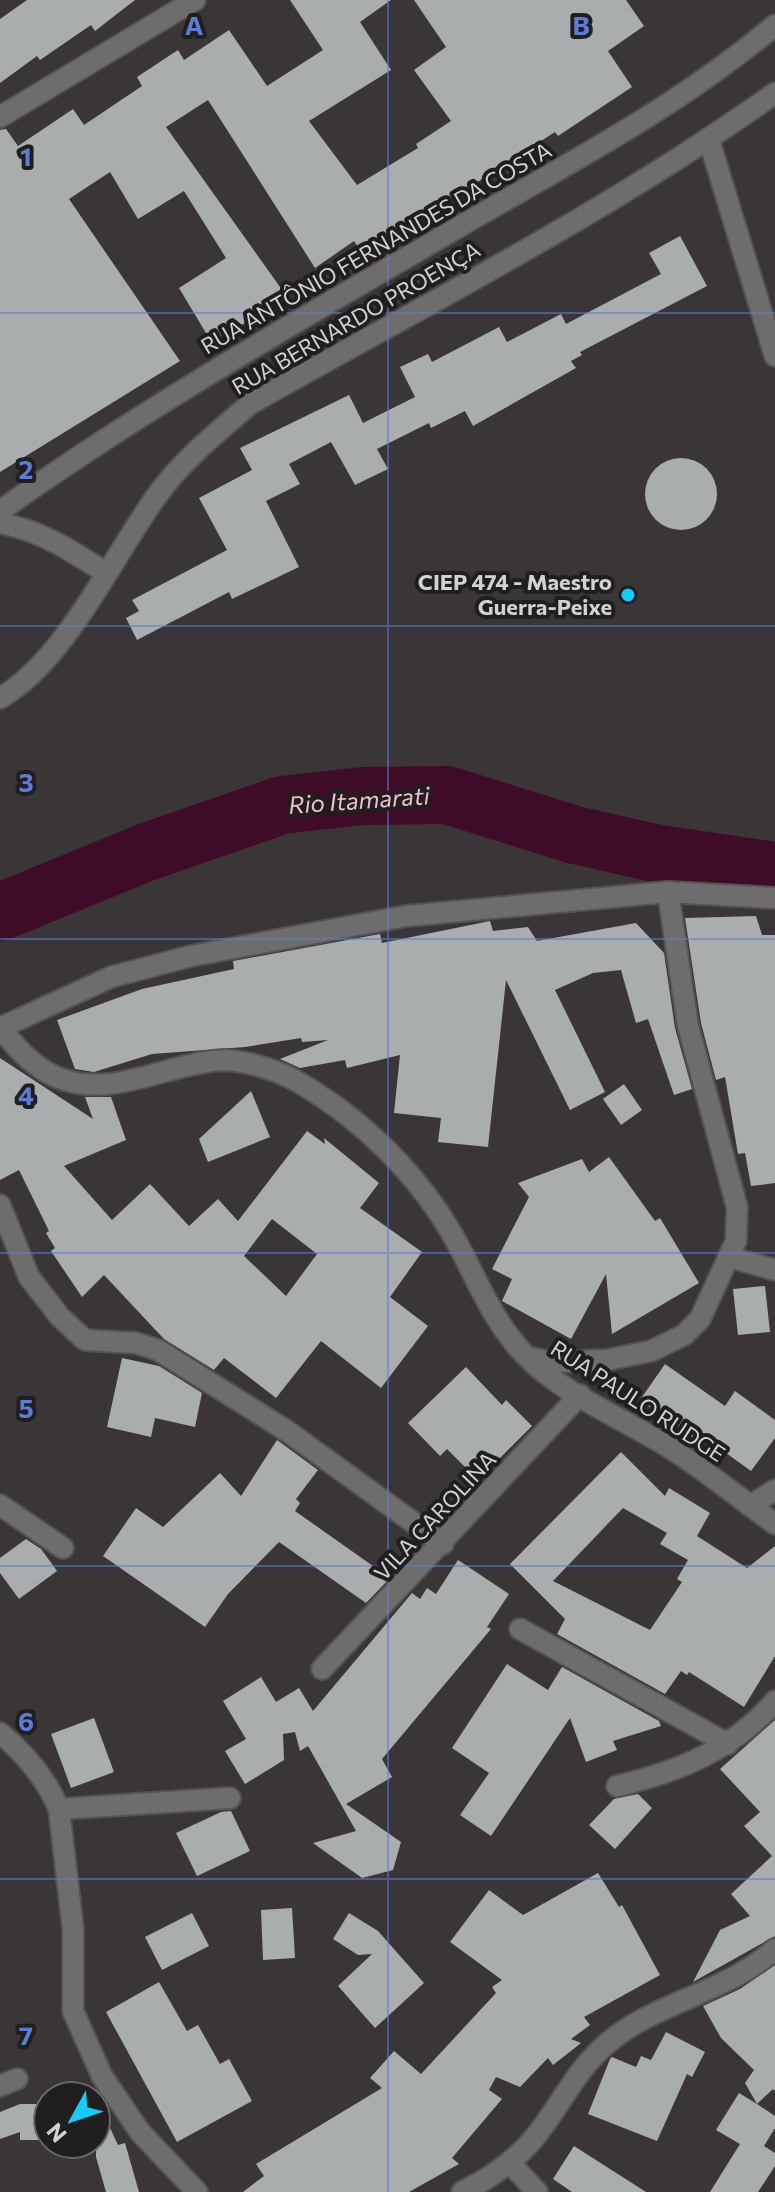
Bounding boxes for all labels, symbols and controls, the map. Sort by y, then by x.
text: A [185,9,204,40]
text: B [572,9,590,40]
street label: RUA ANTÔNIO FERNANDES DA COSTA [196,136,556,359]
text: 1 [20,140,32,171]
street label: RUA BERNARDO PROENÇA [227,235,485,400]
text: 2 [19,453,33,484]
place label: CIEP 474 - Maestro Guerra-Peixe [418,568,612,620]
marker: CIEP 474 - Maestro Guerra-Peixe [619,586,637,604]
text: 3 [18,766,34,797]
water label: Rio Itamarati [287,780,431,819]
text: 4 [18,1079,34,1110]
street label: RUA PAULO RUDGE [546,1334,731,1467]
text: 5 [18,1392,34,1423]
street label: VILA CAROLINA [368,1446,501,1586]
text: 6 [18,1705,34,1736]
text: 7 [19,2019,33,2050]
north arrow [32,2080,112,2160]
text: N [41,2118,72,2148]

